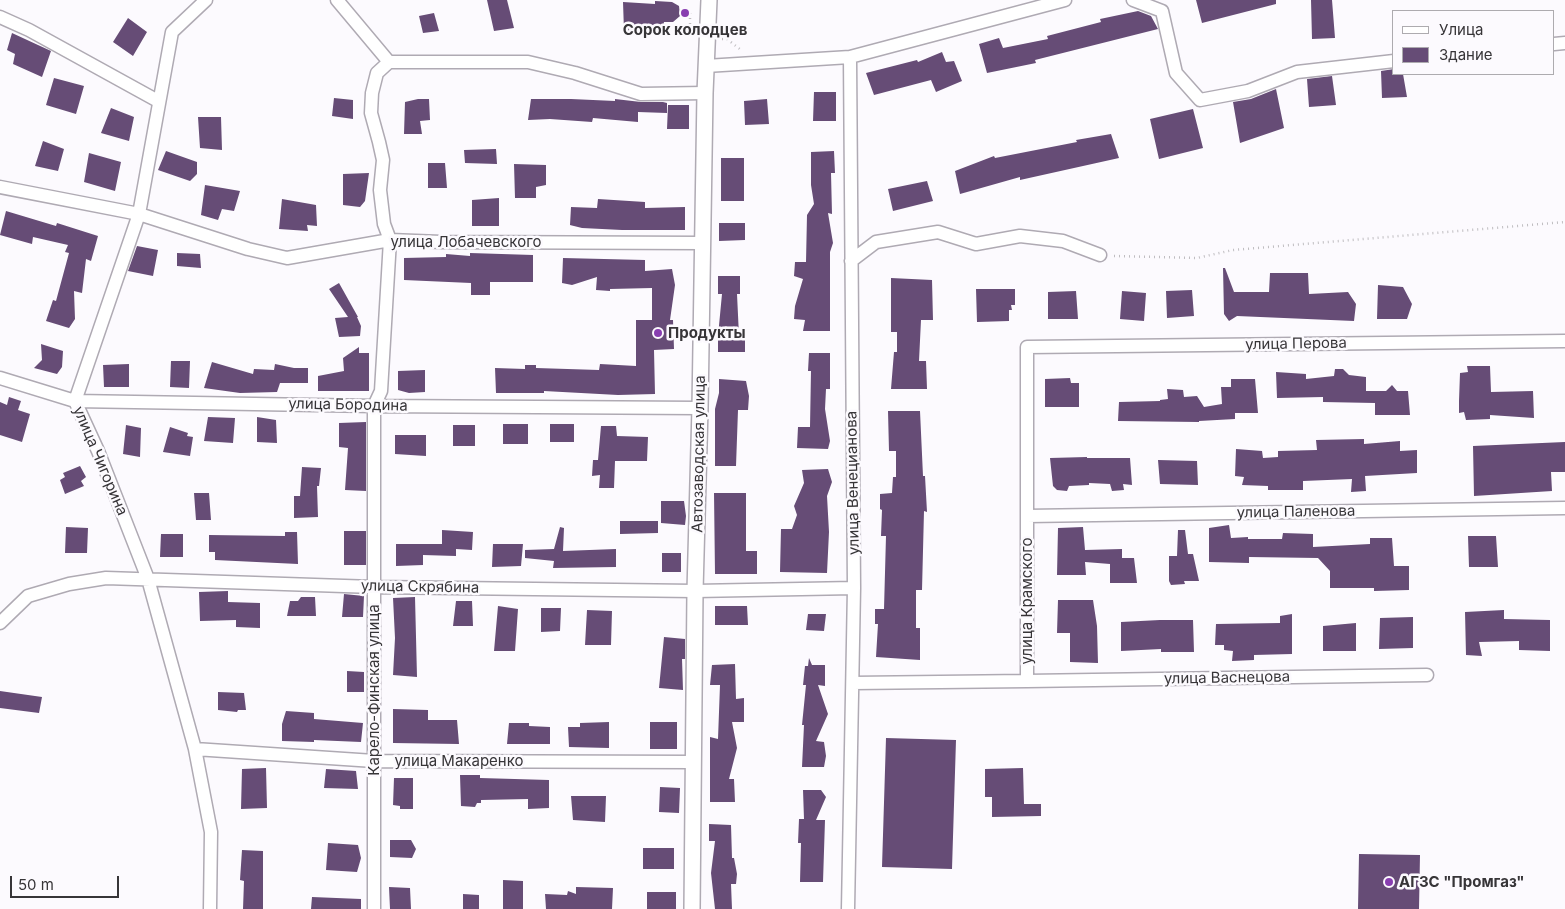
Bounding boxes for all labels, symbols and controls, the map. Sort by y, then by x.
marker: Сорок колодцев [679,7,691,19]
legend [1392,10,1555,75]
text: Улица [1439,20,1483,39]
place label: Сорок колодцев [623,21,747,39]
text: Здание [1439,45,1493,64]
street label: улица Лобачевского [391,233,541,251]
place label: Продукты [668,324,746,342]
marker: Продукты [652,327,664,339]
street label: улица Перова [1245,334,1347,354]
street label: Автозаводская улица [689,375,709,533]
street label: улица Бородина [288,395,408,415]
street label: улица Чигорина [69,404,131,518]
street label: улица Венецианова [843,411,863,555]
street label: улица Паленова [1237,502,1355,522]
street label: улица Крамского [1018,538,1036,664]
street label: улица Скрябина [361,577,479,597]
street label: Карело-Финская улица [365,604,383,776]
street label: улица Васнецова [1164,668,1290,688]
street label: улица Макаренко [395,752,523,770]
scale bar [12,866,121,898]
place label: АГЗС "Промгаз" [1399,873,1525,891]
text: 50 m [18,875,54,894]
marker: АГЗС "Промгаз" [1383,876,1395,888]

